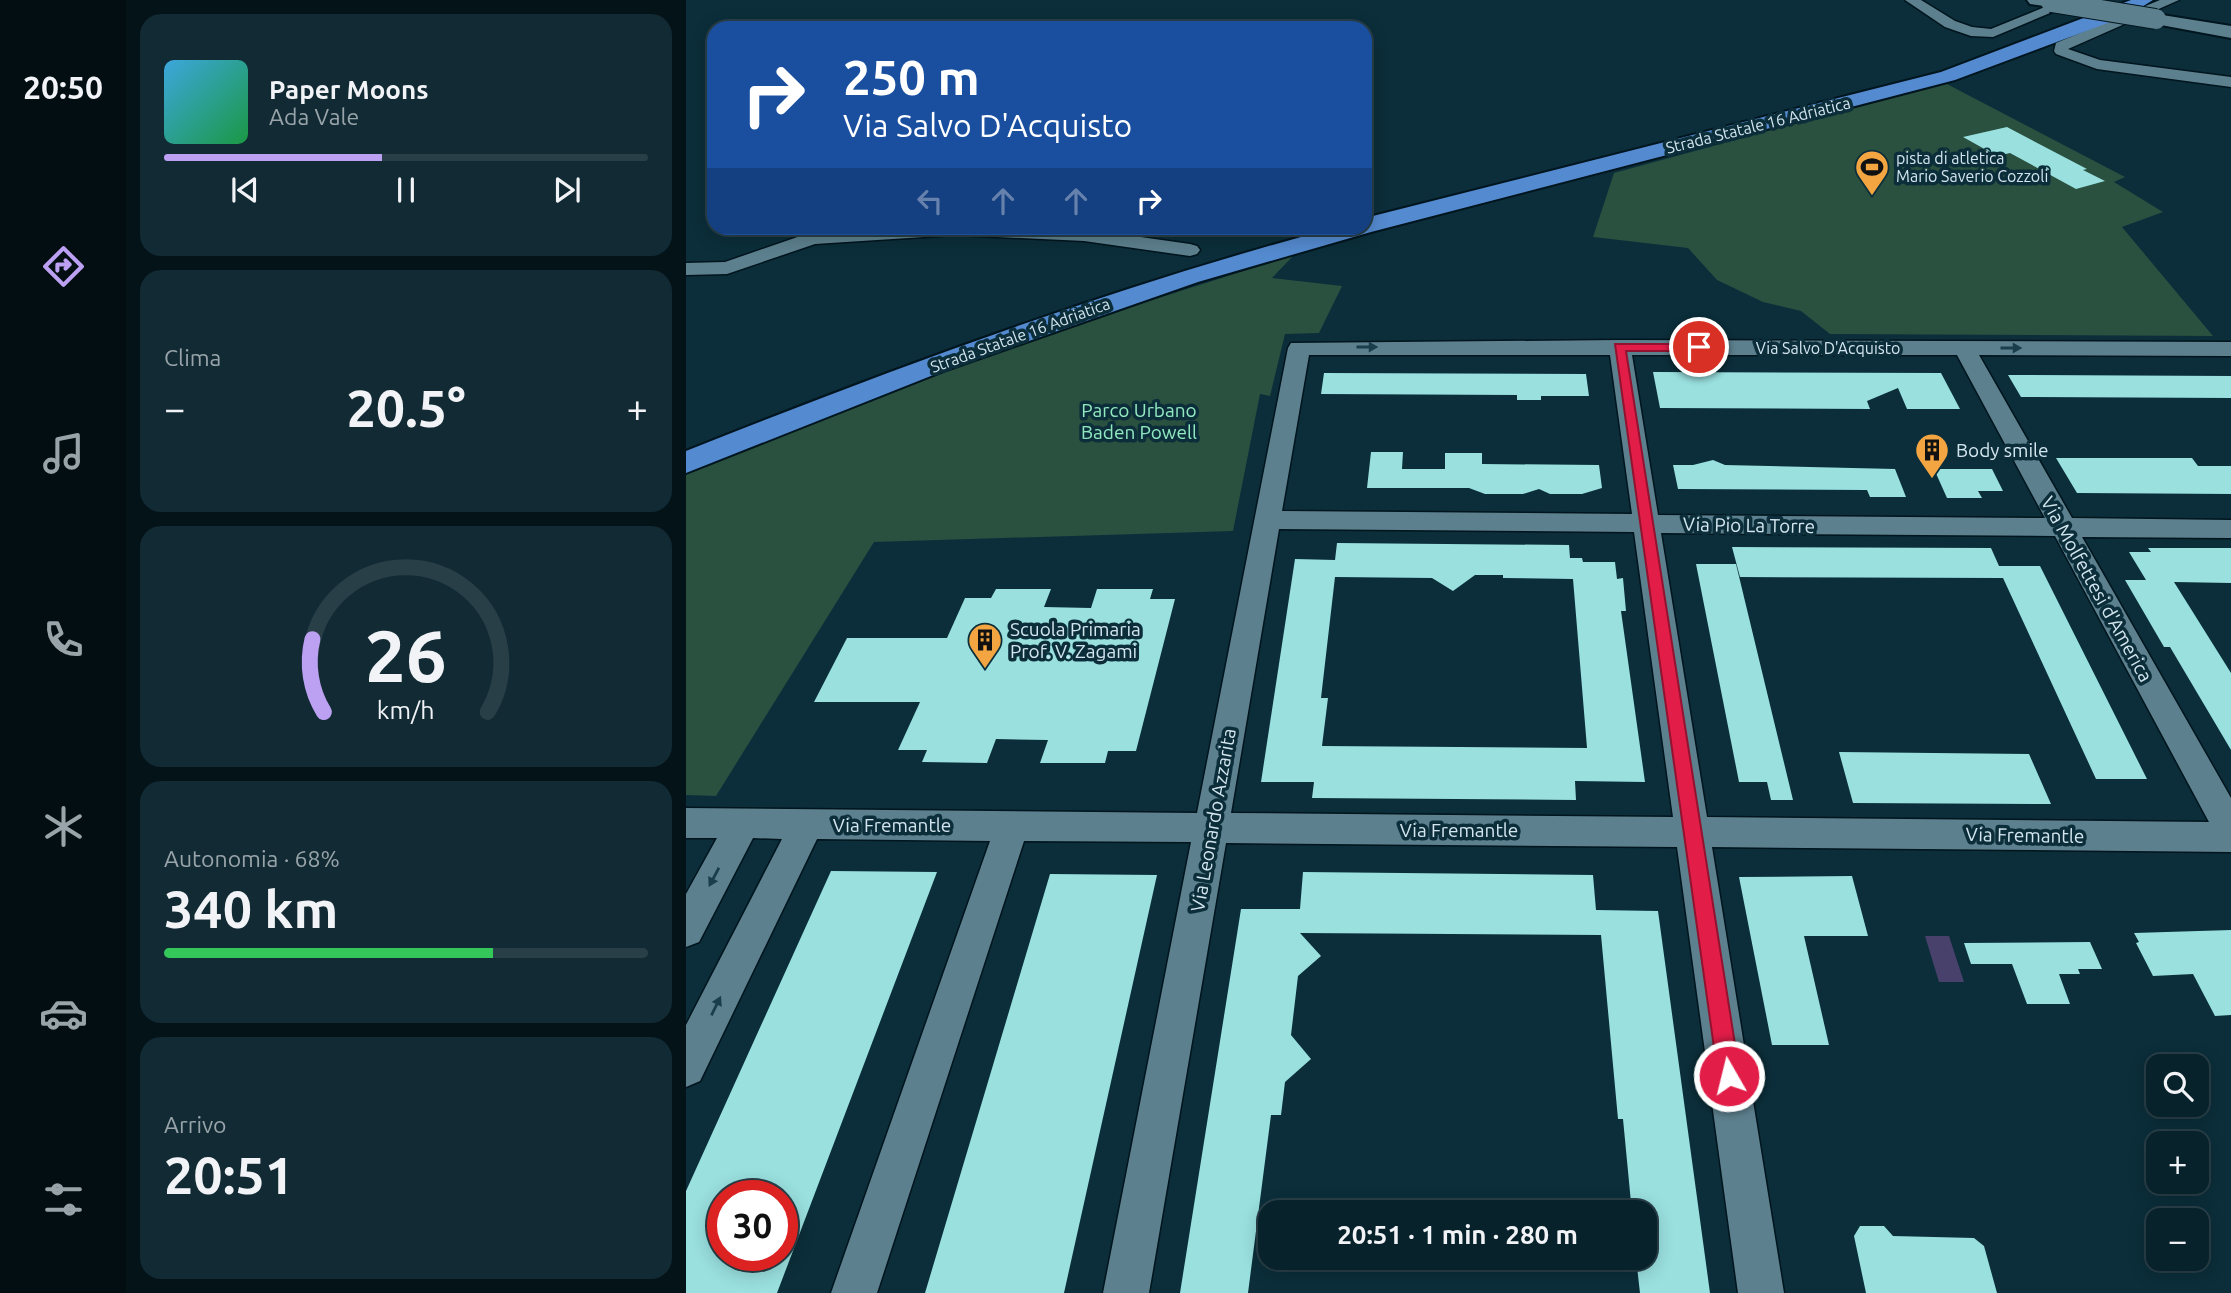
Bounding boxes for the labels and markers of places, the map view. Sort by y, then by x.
sports icon: pista di atletica Mario Saverio Cozzoli [1853,148,1891,197]
place label: pista di atletica Mario Saverio Cozzoli [1896,149,2048,185]
pin [1669,317,1729,377]
building icon: Body smile [1913,431,1951,480]
place label: Body smile [1956,439,2049,461]
place label: Scuola Primaria Prof. V. Zagami [1010,618,1141,662]
building icon: Scuola Primaria Prof. V. Zagami [966,621,1004,670]

